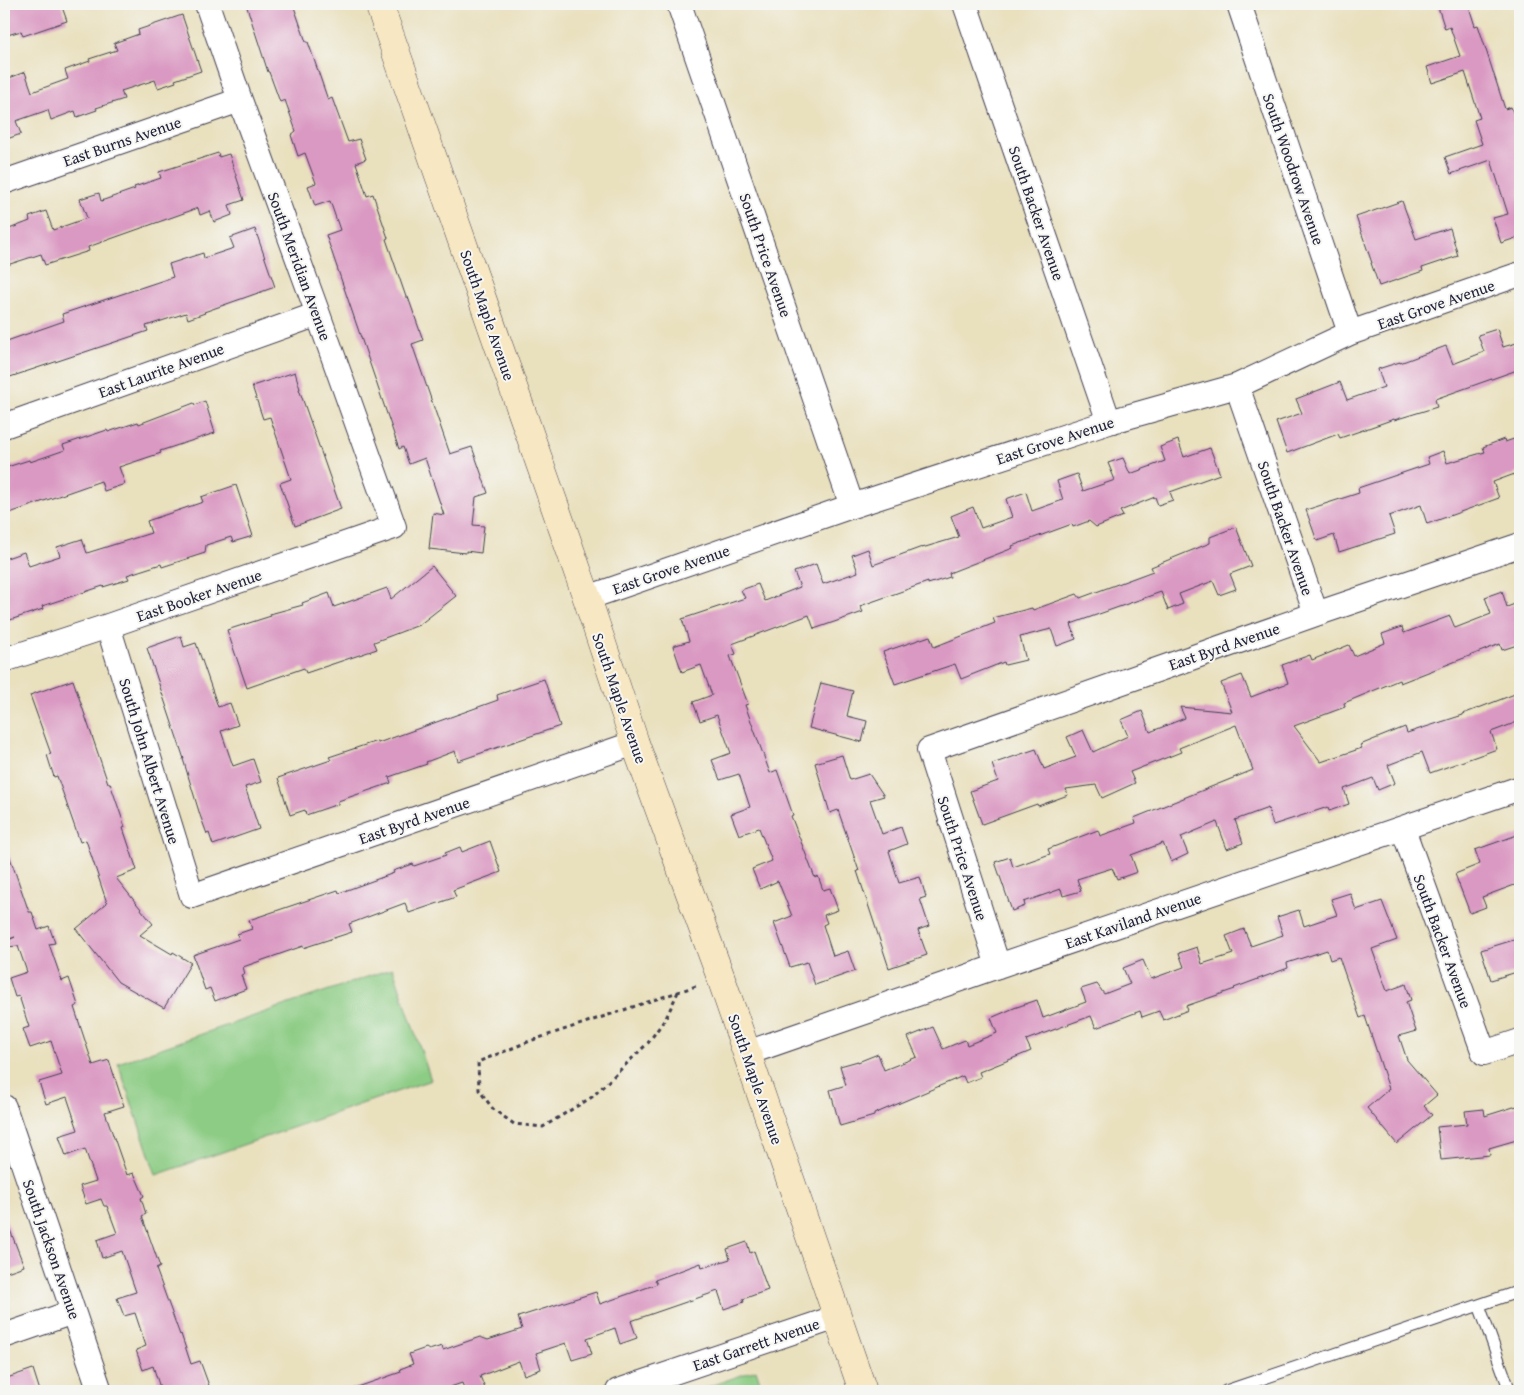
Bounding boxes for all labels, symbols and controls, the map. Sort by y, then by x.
street label: South Woodrow Avenue [1257,90,1331,248]
street label: East Burns Avenue [60,110,184,172]
street label: South Backer Avenue [1003,142,1071,284]
street label: South Meridian Avenue [262,188,338,344]
street label: South Price Avenue [734,190,798,320]
street label: South Maple Avenue [454,246,522,384]
street label: East Grove Avenue [1374,273,1498,335]
street label: East Laurite Avenue [95,336,227,404]
street label: East Grove Avenue [993,410,1117,470]
street label: South Backer Avenue [1252,457,1320,599]
street label: East Grove Avenue [609,538,733,600]
street label: East Booker Avenue [133,562,265,628]
street label: East Byrd Avenue [1165,616,1283,676]
street label: South Maple Avenue [586,629,654,767]
street label: South John Albert Avenue [113,675,187,847]
street label: East Byrd Avenue [355,790,473,850]
street label: South Price Avenue [932,793,994,923]
street label: South Backer Avenue [1408,871,1478,1011]
street label: East Kaviland Avenue [1062,885,1204,955]
street label: South Maple Avenue [722,1010,790,1148]
street label: South Jackson Avenue [17,1176,87,1322]
street label: East Garrett Avenue [689,1311,823,1377]

